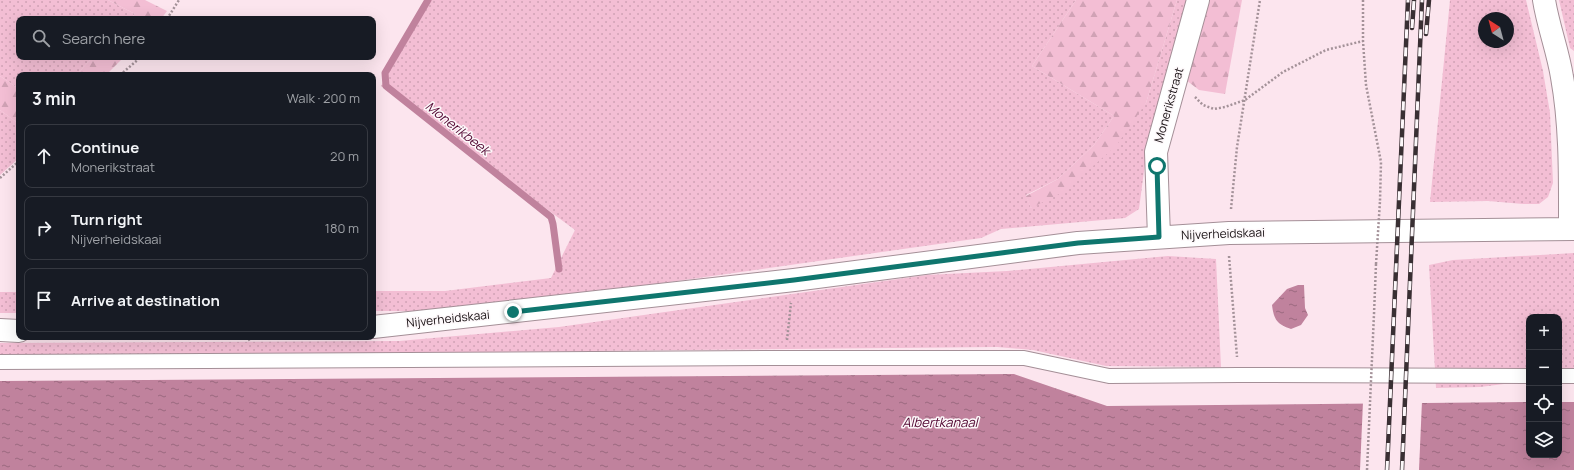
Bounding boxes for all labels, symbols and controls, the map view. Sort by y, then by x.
north arrow [1478,12,1514,48]
search box [16,16,376,60]
icon: search [30,27,52,49]
text: Search here [62,28,145,49]
street label: Monerikstraat [1150,65,1187,144]
text: 3 min [32,87,76,110]
text: Walk · 200 m [287,89,360,107]
water label: Monerikbeek [422,97,496,160]
text: Continue [71,137,139,158]
icon: ahead [33,145,55,167]
text: 20 m [330,147,359,165]
route start [1148,157,1166,175]
text: Monerikstraat [71,158,155,176]
text: Turn right [71,209,142,230]
icon: right [33,217,55,239]
text: 180 m [325,219,359,237]
street label: Nijverheidskaai [1181,224,1265,243]
text: Nijverheidskaai [71,230,162,248]
icon: arrive [33,289,55,311]
text: Arrive at destination [71,290,220,311]
route end [504,303,522,321]
street label: Nijverheidskaai [405,306,490,331]
map controls [1526,314,1562,458]
button: + [1526,314,1562,350]
button: − [1526,350,1562,386]
button: locate [1526,386,1562,422]
water label: Albertkanaal [902,413,980,431]
button: layers [1526,422,1562,458]

